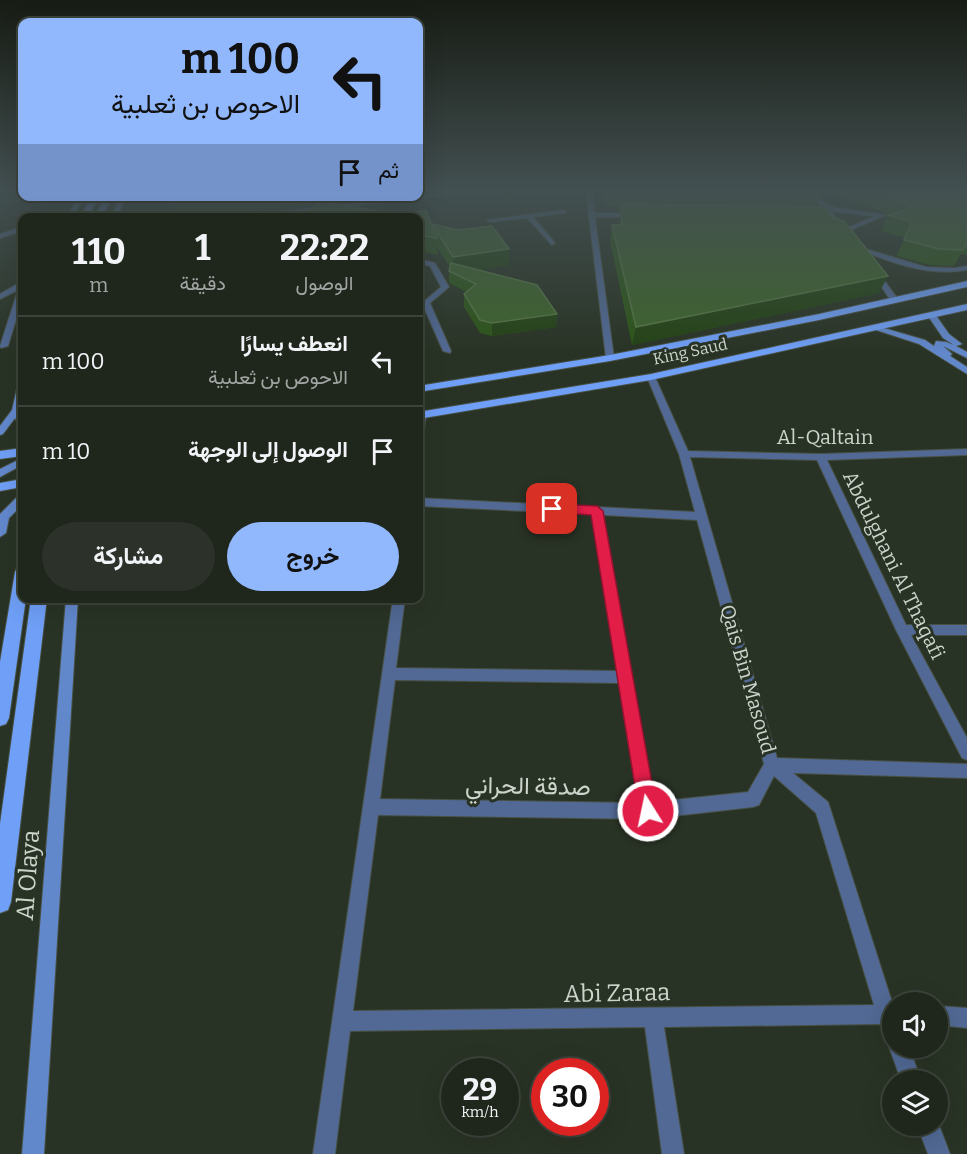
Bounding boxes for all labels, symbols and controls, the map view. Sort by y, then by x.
text: 100 m [181,34,300,84]
icon: left [321,42,399,120]
text: الاحوص بن ثعلبية [111,88,300,120]
icon: arrive [333,156,366,189]
text: ثم [378,157,399,184]
text: 1 [195,226,211,270]
text: 22:22 [280,226,369,270]
text: 110 [72,230,126,274]
text: دقيقة [180,271,226,295]
text: الوصول [296,271,353,295]
text: m [89,273,108,297]
text: انعطف يسارًا [240,330,348,357]
street label: King Saud [651,334,730,369]
icon: left [366,345,399,378]
text: 100 m [42,348,105,375]
text: الاحوص بن ثعلبية [208,365,348,389]
street label: Al-Qaltain [777,425,874,449]
icon: arrive [366,435,399,468]
text: الوصول إلى الوجهة [188,436,348,463]
text: 10 m [42,438,90,465]
street label: Abdulghani Al Thaqafi [838,467,950,663]
pin [526,483,577,534]
icon: arrive [535,492,568,525]
button: مشاركة [42,522,215,591]
button: خروج [227,522,399,591]
street label: Qais Bin Masoud [715,602,781,756]
street label: صدقة الحراني [465,771,591,806]
position arrow [616,779,680,843]
street label: Al Olaya [11,829,45,921]
street label: Abi Zaraa [563,978,671,1008]
map controls [882,992,948,1136]
button: sound [882,992,948,1058]
speed limit sign: 30 [531,1058,609,1136]
button: layers [882,1070,948,1136]
text: 29 [463,1072,497,1108]
text: km/h [461,1103,499,1121]

